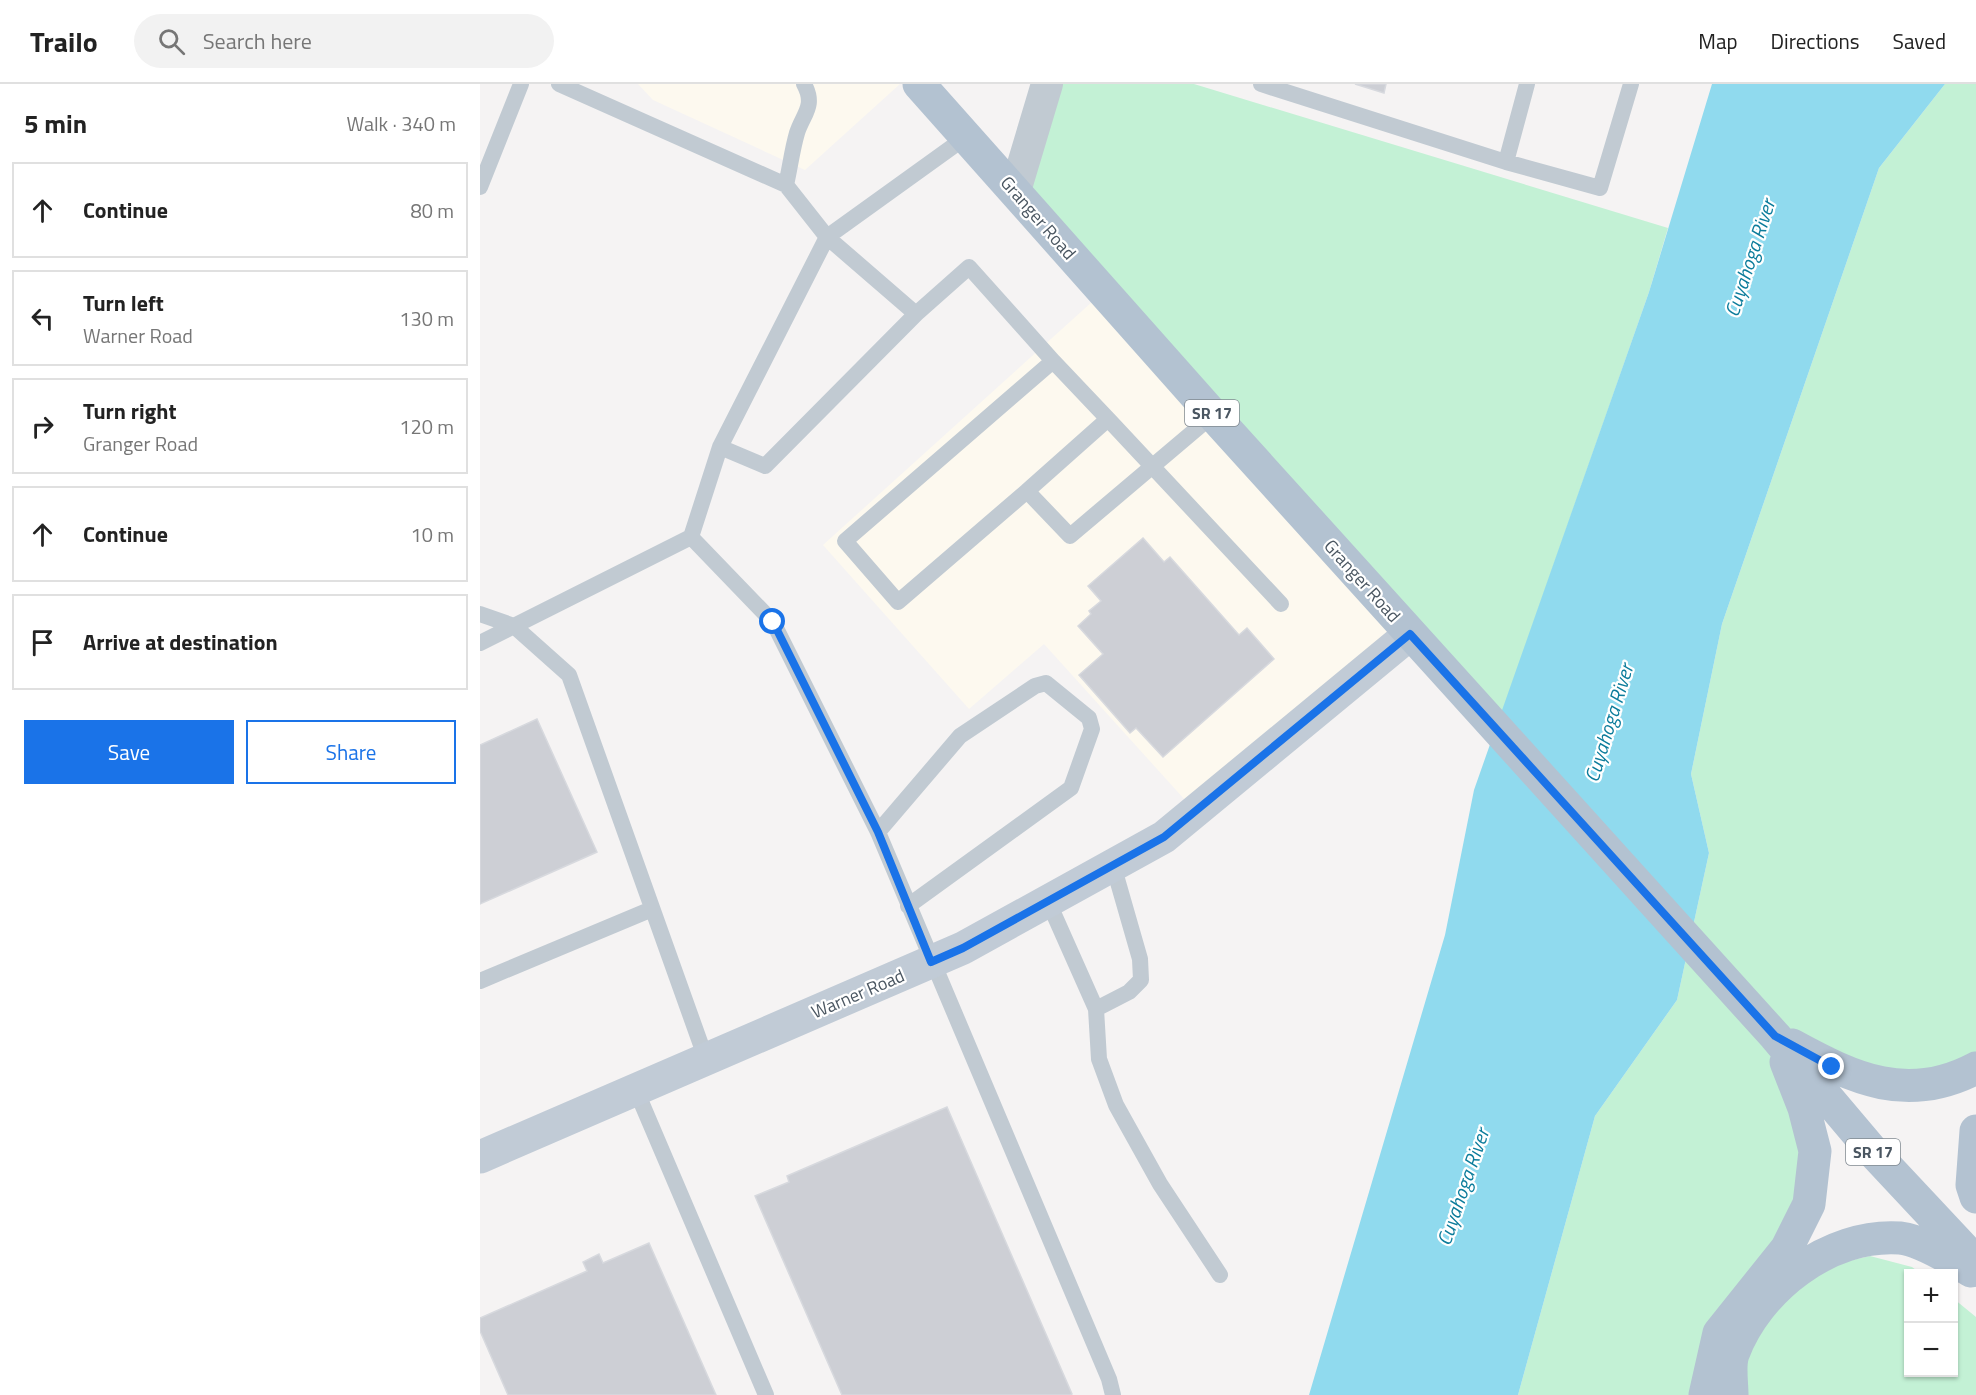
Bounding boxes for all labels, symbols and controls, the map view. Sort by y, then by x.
search box [134,14,554,68]
text: Trailo [30,20,98,63]
text: Search here [203,24,312,58]
icon: search [155,25,188,58]
text: Map [1698,25,1738,57]
text: Directions [1771,25,1860,57]
text: Saved [1893,25,1946,57]
text: 5 min [24,104,87,143]
text: Walk · 340 m [347,108,456,139]
street label: Granger Road [994,170,1083,266]
water label: Cuyahoga River [1716,192,1784,321]
text: Continue [83,193,168,227]
icon: ahead [26,194,59,227]
text: 80 m [410,195,454,226]
text: Turn left [83,286,164,320]
icon: left [26,302,59,335]
text: 130 m [399,303,454,334]
text: Warner Road [83,320,193,351]
text: Turn right [83,394,177,428]
road number: SR 17 [1185,400,1239,426]
icon: right [26,410,59,443]
text: 120 m [399,411,454,442]
text: Granger Road [83,428,198,459]
text: Continue [83,517,168,551]
icon: ahead [26,518,59,551]
text: 10 m [410,519,454,550]
street label: Granger Road [1318,533,1407,628]
route start [759,608,785,634]
text: Arrive at destination [83,625,278,659]
icon: arrive [26,626,59,659]
water label: Cuyahoga River [1576,657,1642,786]
button: Save [24,720,234,784]
button: Share [246,720,456,784]
street label: Warner Road [807,962,909,1025]
route end [1818,1053,1844,1079]
water label: Cuyahoga River [1428,1122,1498,1250]
road number: SR 17 [1846,1139,1900,1165]
map controls [1904,1269,1958,1377]
button: + [1904,1269,1958,1323]
button: − [1904,1323,1958,1377]

